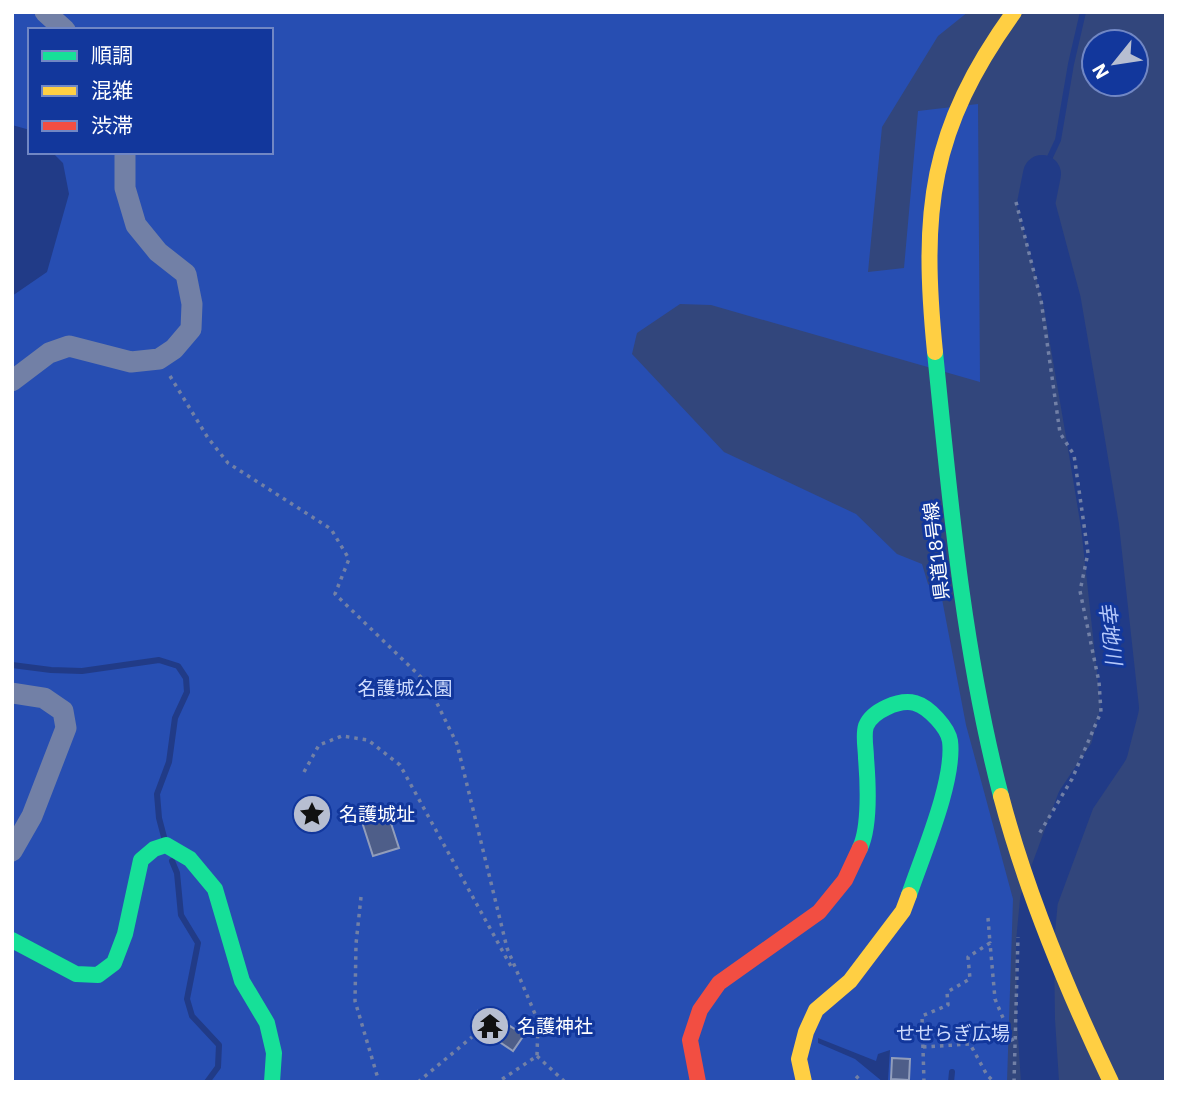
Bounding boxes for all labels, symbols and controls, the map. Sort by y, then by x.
legend [28,28,273,154]
north arrow [1080,28,1150,98]
text: 順調 [91,41,133,69]
text: N [1086,60,1114,83]
text: 混雑 [91,76,133,104]
text: 渋滞 [91,111,133,139]
street label: 県道18号線 [918,500,954,602]
water label: 幸地川 [1093,600,1129,668]
park label: 名護城公園 [357,676,453,700]
place icon: 名護城址 [291,793,333,835]
place label: 名護城址 [339,802,415,826]
temple icon: 名護神社 [469,1005,511,1047]
place label: 名護神社 [517,1014,593,1038]
park label: せせらぎ広場 [896,1021,1010,1045]

